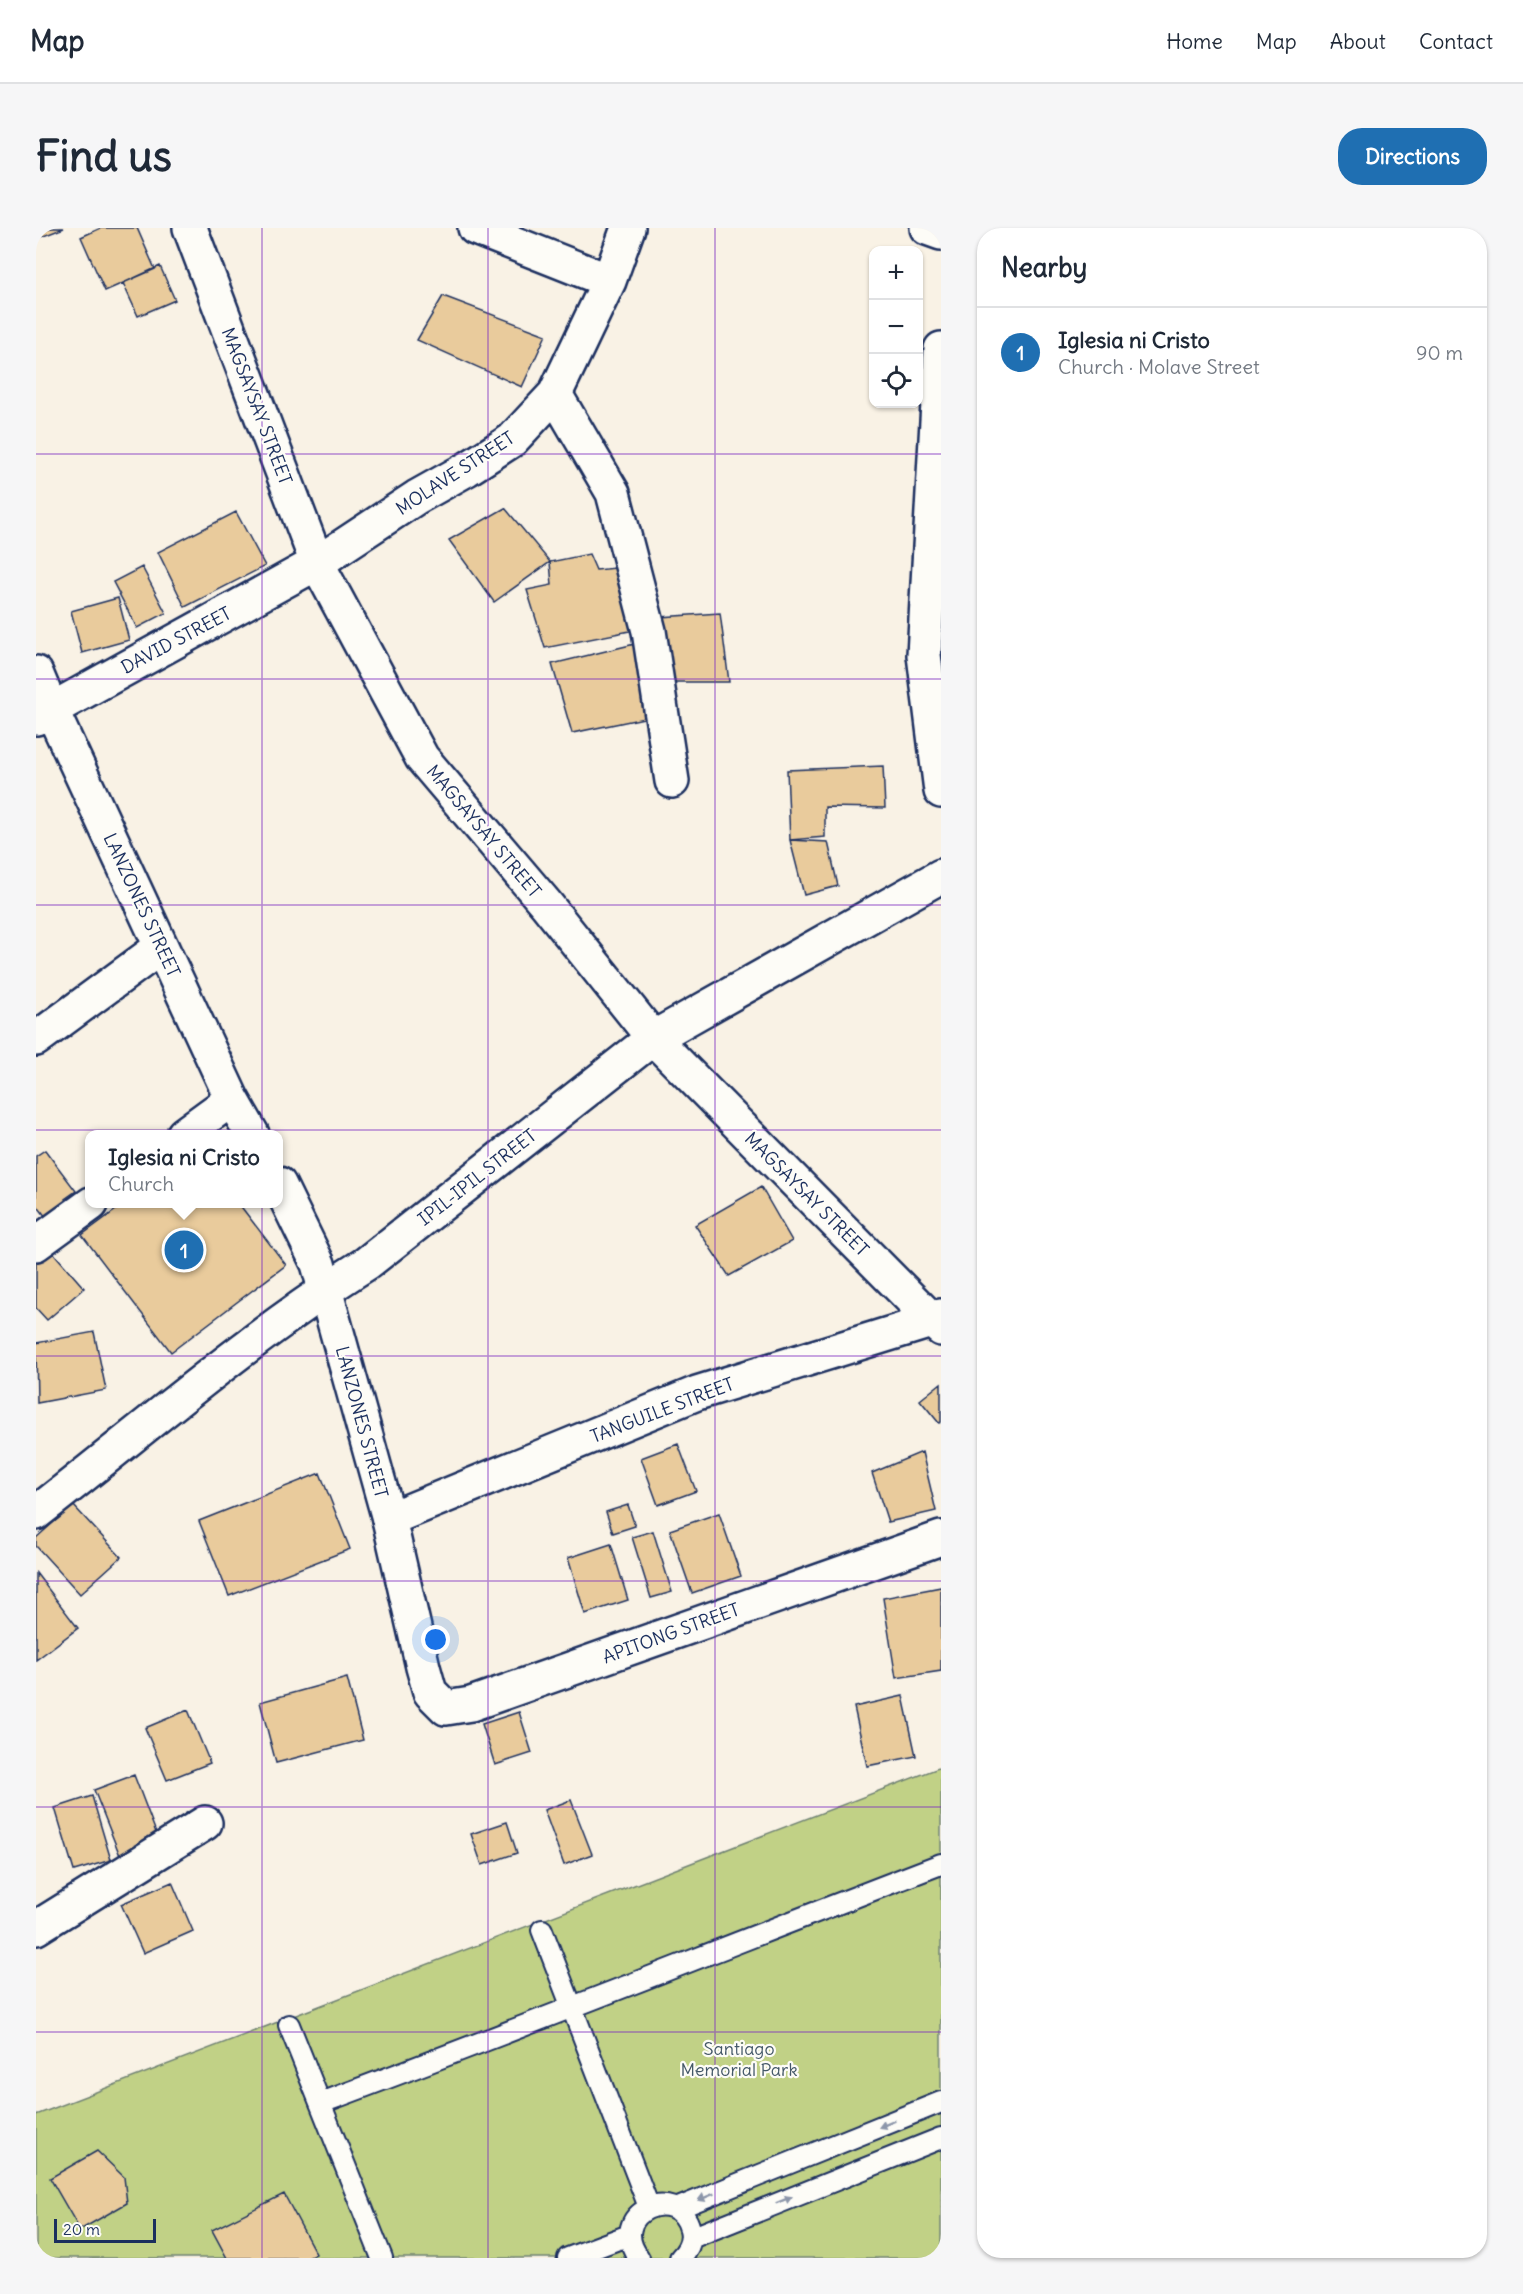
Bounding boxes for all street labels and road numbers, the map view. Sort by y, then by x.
street label: MAGSAYSAY STREET [216,324,298,488]
street label: MOLAVE STREET [391,426,519,520]
street label: DAVID STREET [117,601,235,679]
street label: MAGSAYSAY STREET [422,760,546,902]
street label: LANZONES STREET [99,829,185,981]
street label: IPIL-IPIL STREET [413,1124,541,1230]
street label: MAGSAYSAY STREET [740,1127,874,1261]
street label: LANZONES STREET [331,1344,393,1500]
street label: TANGUILE STREET [587,1372,737,1448]
street label: APITONG STREET [599,1598,743,1668]

